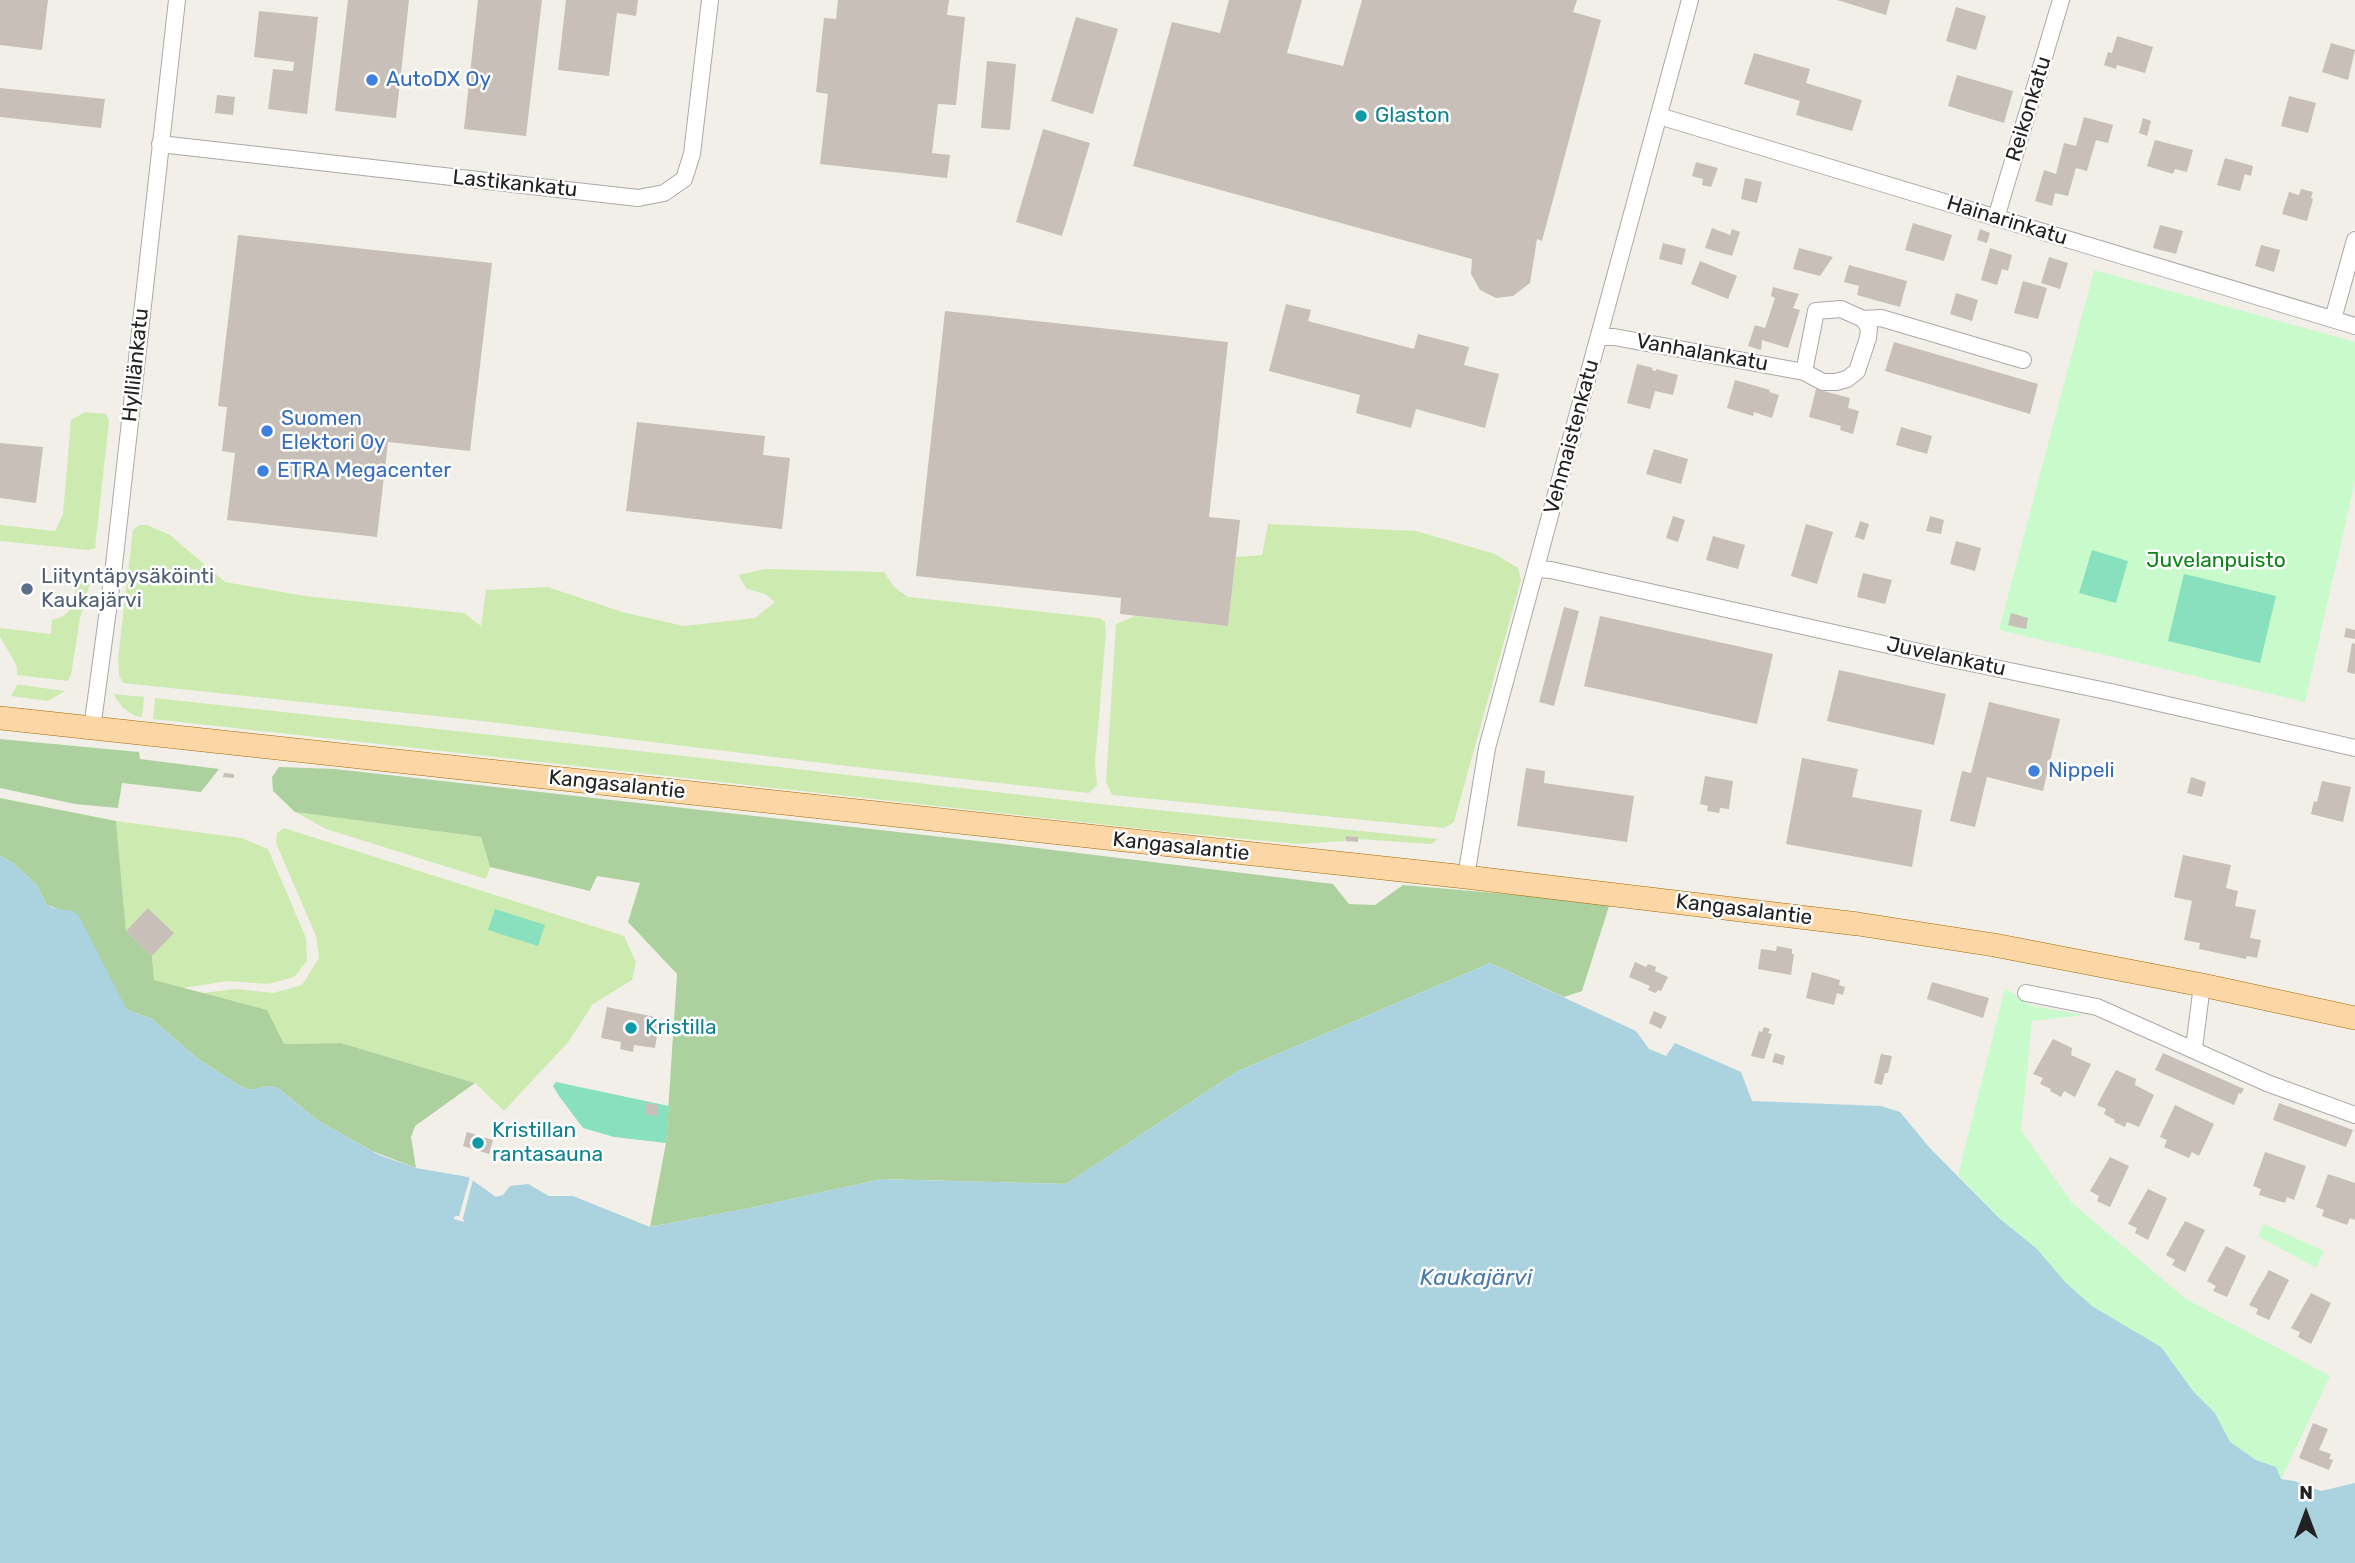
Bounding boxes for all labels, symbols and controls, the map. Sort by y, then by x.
street label: Reikonkatu [2001,53,2057,165]
place label: AutoDX Oy [386,67,491,93]
marker: AutoDX Oy [364,72,380,88]
place label: Glaston [1375,103,1450,129]
marker: Glaston [1353,108,1369,124]
street label: Lastikankatu [451,165,579,203]
street label: Hainarinkatu [1944,191,2070,251]
street label: Hyllilänkatu [117,307,155,423]
street label: Vanhalankatu [1634,329,1770,377]
street label: Vehmaistenkatu [1539,357,1605,517]
place label: Suomen Elektori Oy [281,406,386,456]
marker: Suomen Elektori Oy [259,423,275,439]
place label: ETRA Megacenter [277,458,451,484]
marker: ETRA Megacenter [255,463,271,479]
park label: Juvelanpuisto [2146,548,2286,574]
place label: Liityntäpysäköinti Kaukajärvi [41,564,214,614]
marker: Liityntäpysäköinti Kaukajärvi [19,581,35,597]
street label: Juvelankatu [1884,632,2008,682]
place label: Nippeli [2048,758,2115,784]
marker: Nippeli [2026,763,2042,779]
street label: Kangasalantie [547,765,687,805]
street label: Kangasalantie [1111,827,1251,867]
street label: Kangasalantie [1674,889,1814,931]
place label: Kristilla [645,1015,716,1041]
marker: Kristilla [623,1020,639,1036]
place label: Kristillan rantasauna [492,1118,603,1168]
marker: Kristillan rantasauna [470,1135,486,1151]
water label: Kaukajärvi [1420,1264,1532,1292]
north arrow [2271,1479,2341,1549]
text: N [2299,1481,2313,1504]

